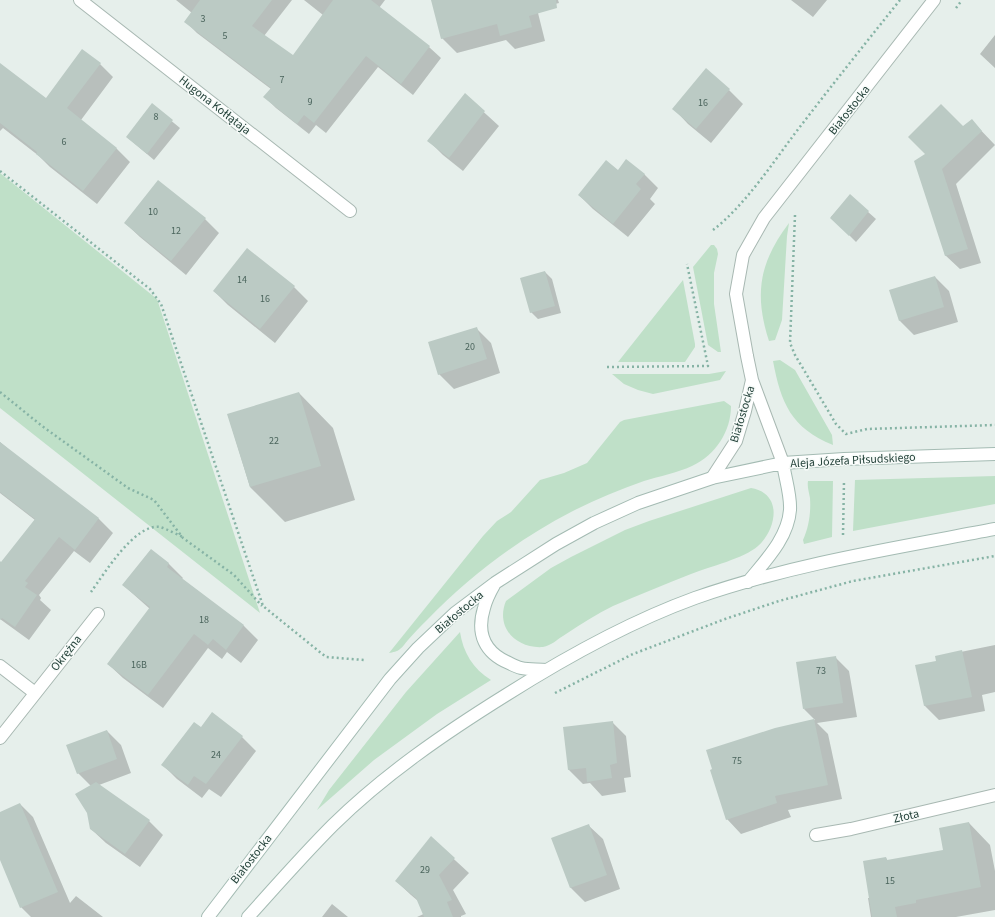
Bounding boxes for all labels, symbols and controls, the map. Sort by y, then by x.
house number: 3 [201,12,206,26]
house number: 5 [223,29,228,43]
street label: Hugona Kołłątaja [175,72,254,139]
house number: 7 [280,73,285,87]
street label: Białostocka [825,82,874,139]
house number: 9 [308,95,313,109]
house number: 16 [698,96,708,110]
house number: 8 [154,110,159,124]
house number: 6 [62,135,67,149]
house number: 10 [148,205,158,219]
house number: 12 [171,224,181,238]
house number: 14 [237,273,247,287]
house number: 16 [260,292,270,306]
house number: 20 [465,340,475,354]
street label: Białostocka [726,384,759,445]
house number: 22 [269,434,279,448]
street label: Aleja Józefa Piłsudskiego [790,449,916,472]
street label: Białostocka [431,587,487,638]
house number: 18 [199,613,209,627]
street label: Okrężna [47,632,86,675]
house number: 16B [131,658,147,672]
house number: 73 [816,664,826,678]
house number: 24 [211,748,221,762]
house number: 75 [732,754,742,768]
street label: Złota [891,805,921,828]
street label: Białostocka [227,831,276,888]
house number: 29 [420,863,430,877]
house number: 15 [885,874,895,888]

